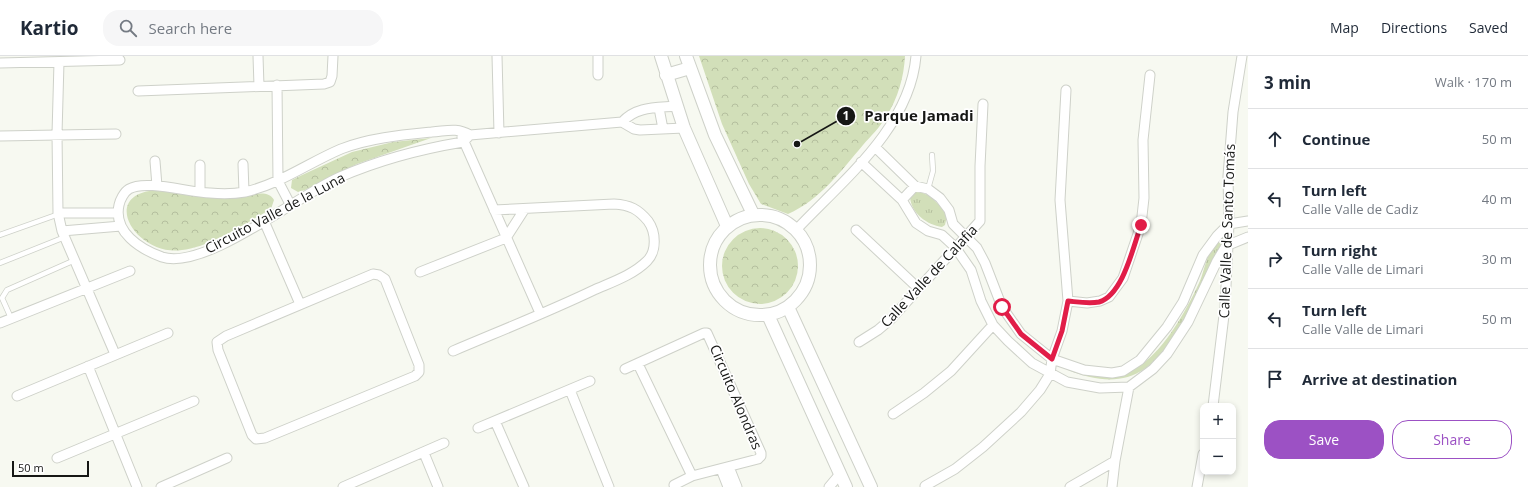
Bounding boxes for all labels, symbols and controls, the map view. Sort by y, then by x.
search box [103,10,383,46]
text: Kartio [20,15,79,41]
icon: search [117,17,139,39]
text: Search here [149,18,232,38]
text: Map [1330,18,1359,37]
text: Directions [1381,18,1447,37]
text: Saved [1469,18,1508,37]
text: 3 min [1264,71,1311,94]
text: Walk · 170 m [1435,73,1512,91]
callout: Parque Jamadi [836,102,982,129]
text: Parque Jamadi [864,105,974,125]
text: 1 [843,107,849,124]
icon: ahead [1264,128,1286,150]
text: Continue [1302,129,1370,149]
text: 50 m [1482,130,1512,148]
street label: Calle Valle de Santo Tomás [1214,143,1239,319]
street label: Circuito Valle de la Luna [201,168,348,258]
text: Turn left [1302,180,1367,200]
icon: left [1264,188,1286,210]
text: 40 m [1482,190,1512,208]
text: Calle Valle de Cadiz [1302,200,1418,218]
route end [1132,216,1150,234]
street label: Calle Valle de Calafia [876,220,981,331]
text: Turn right [1302,240,1377,260]
icon: right [1264,248,1286,270]
text: 30 m [1482,250,1512,268]
text: Calle Valle de Limari [1302,260,1423,278]
route start [993,298,1011,316]
text: Turn left [1302,300,1367,320]
icon: left [1264,308,1286,330]
text: 50 m [1482,310,1512,328]
text: Calle Valle de Limari [1302,320,1423,338]
street label: Circuito Alondras [706,342,767,452]
icon: arrive [1264,368,1286,390]
text: Arrive at destination [1302,369,1457,389]
map controls [1200,403,1236,475]
button: + [1200,403,1236,439]
button: Save [1264,420,1384,459]
button: Share [1392,420,1512,459]
button: − [1200,439,1236,475]
scale bar [12,459,89,478]
text: 50 m [18,460,44,475]

